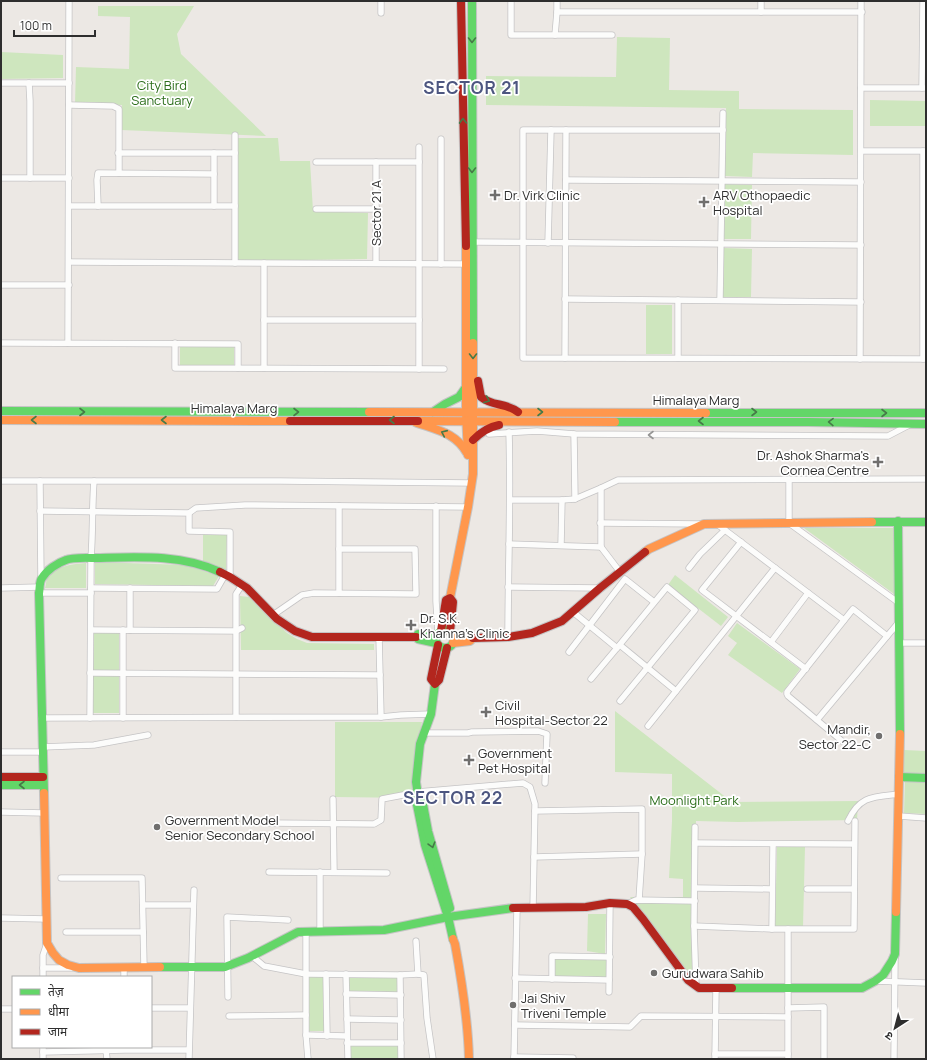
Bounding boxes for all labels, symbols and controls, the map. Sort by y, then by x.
scale bar [14,12,95,38]
text: 100 m [20,17,52,34]
one-way arrow [468,37,476,43]
park label: City Bird Sanctuary [131,76,193,109]
district label: SECTOR 21 [423,76,521,99]
one-way arrow [459,118,468,124]
one-way arrow [468,167,476,173]
street label: Sector 21 A [367,180,385,246]
place label: Dr. Virk Clinic [504,186,580,204]
place label: ARV Othopaedic Hospital [713,186,810,219]
marker: Dr. Virk Clinic [489,189,501,201]
marker: ARV Othopaedic Hospital [698,196,710,208]
one-way arrow [469,353,477,359]
street label: Himalaya Marg [653,391,739,409]
one-way arrow [483,395,490,403]
street label: Himalaya Marg [191,399,277,417]
one-way arrow [79,408,85,416]
one-way arrow [293,408,299,416]
one-way arrow [537,408,543,416]
one-way arrow [751,408,757,416]
one-way arrow [881,409,887,417]
one-way arrow [31,416,37,424]
one-way arrow [161,416,167,424]
one-way arrow [389,416,395,424]
one-way arrow [698,417,704,425]
one-way arrow [828,418,834,426]
one-way arrow [441,430,449,438]
one-way arrow [648,431,654,439]
place label: Dr. Ashok Sharma's Cornea Centre [757,446,869,479]
marker: Dr. Ashok Sharma's Cornea Centre [872,456,884,468]
place label: Dr. S.K. Khanna's Clinic [420,609,510,642]
marker: Dr. S.K. Khanna's Clinic [405,619,417,631]
place label: Civil Hospital-Sector 22 [495,696,608,729]
marker: Civil Hospital-Sector 22 [480,706,492,718]
place label: Mandir, Sector 22-C [799,720,871,753]
marker: Mandir, Sector 22-C [874,731,884,741]
place label: Government Pet Hospital [478,744,552,777]
marker: Government Pet Hospital [463,754,475,766]
one-way arrow [19,781,25,789]
district label: SECTOR 22 [403,786,503,809]
park label: Moonlight Park [649,791,739,809]
place label: Government Model Senior Secondary School [165,811,314,844]
marker: Government Model Senior Secondary School [152,822,162,832]
one-way arrow [427,841,436,848]
place label: Gurudwara Sahib [662,964,764,982]
marker: Gurudwara Sahib [649,968,659,978]
legend [12,976,152,1048]
text: तेज़ [48,983,65,1000]
place label: Jai Shiv Triveni Temple [521,989,607,1022]
marker: Jai Shiv Triveni Temple [508,1000,518,1010]
text: धीमा [48,1003,70,1020]
north arrow [875,1008,915,1048]
text: जाम [48,1023,68,1040]
text: उ [881,1028,896,1044]

